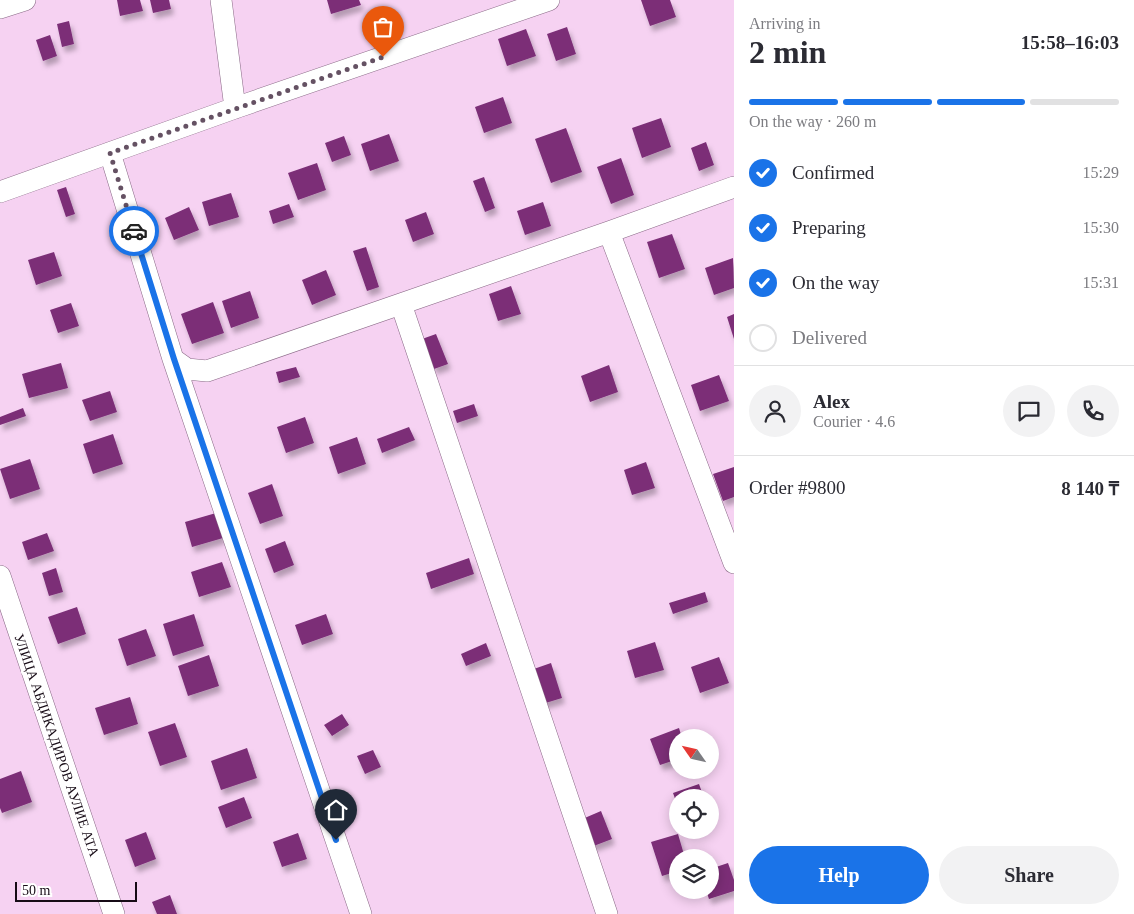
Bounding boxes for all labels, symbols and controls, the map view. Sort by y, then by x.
pin [362,6,404,57]
icon: bag [369,13,397,41]
text: Arriving in [749,15,821,32]
text: 15:58–16:03 [1021,32,1119,53]
text: 2 min [749,34,826,70]
text: On the way · 260 m [749,113,877,130]
icon: check [749,159,777,187]
text: Confirmed [792,162,874,183]
text: 15:29 [1083,164,1119,181]
courier [109,206,159,256]
icon: check [749,214,777,242]
icon: car [120,217,148,245]
text: Preparing [792,217,866,238]
text: 15:30 [1083,219,1119,236]
icon: check [749,269,777,297]
text: On the way [792,272,880,293]
text: 15:31 [1083,274,1119,291]
text: Delivered [792,327,867,348]
button: person [749,385,801,437]
button: chat [1003,385,1055,437]
button: phone [1067,385,1119,437]
text: Alex [813,391,850,412]
text: Courier · 4.6 [813,413,895,430]
text: Order #9800 [749,477,846,498]
text: 8 140 ₸ [1061,478,1119,499]
street label: УЛИЦА АБДИКАДИРОВ АУЛИЕ АТА [11,632,102,859]
north arrow [669,729,719,779]
map controls [669,729,719,899]
pin [315,789,357,840]
button: locate [669,789,719,839]
icon: home [322,796,350,824]
button: Help [749,846,929,904]
button: Share [939,846,1119,904]
button: layers [669,849,719,899]
scale bar [15,879,138,902]
text: 50 m [22,883,50,898]

